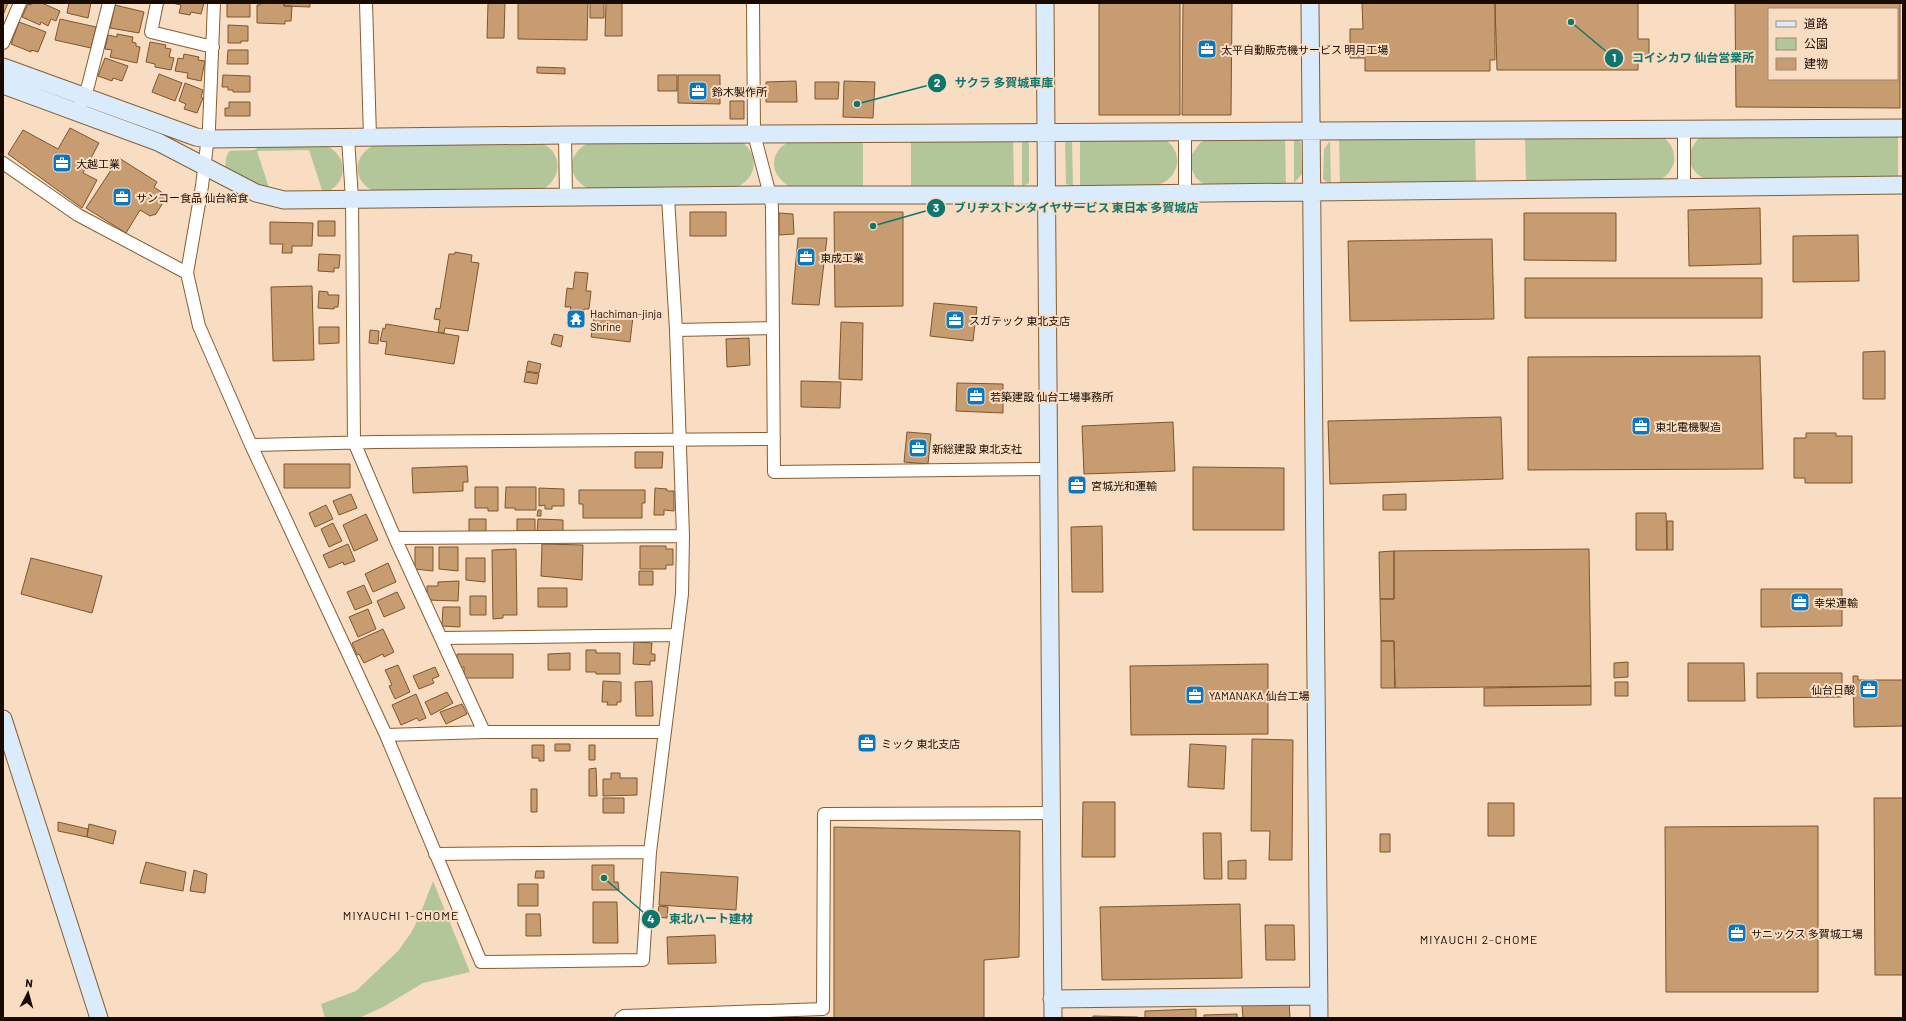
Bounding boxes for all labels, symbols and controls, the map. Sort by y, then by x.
legend [1768,8,1898,80]
text: 道路 [1804,16,1828,30]
text: 公園 [1804,36,1828,50]
office icon: 太平自動販売機サービス 明月工場 [1196,38,1218,60]
place label: 太平自動販売機サービス 明月工場 [1221,43,1388,56]
callout: コイシカワ 仙台営業所 [1604,46,1762,70]
text: 1 [1612,50,1616,64]
text: コイシカワ 仙台営業所 [1632,50,1754,64]
text: 建物 [1804,56,1828,70]
callout: サクラ 多賀城車庫 [927,71,1062,95]
text: 2 [934,75,941,89]
text: サクラ 多賀城車庫 [955,75,1053,89]
office icon: 鈴木製作所 [687,80,709,102]
place label: 鈴木製作所 [712,85,768,98]
office icon: 大越工業 [51,152,73,174]
place label: 大越工業 [76,157,120,170]
office icon: サンコー食品 仙台給食 [111,186,133,208]
place label: サンコー食品 仙台給食 [136,191,248,204]
callout: ブリヂストンタイヤサービス 東日本 多賀城店 [926,196,1207,220]
text: 3 [933,200,939,214]
text: ブリヂストンタイヤサービス 東日本 多賀城店 [954,200,1198,214]
office icon: 東成工業 [795,246,817,268]
place label: 東成工業 [820,251,864,264]
place label: Hachiman-jinja Shrine [590,307,662,333]
temple icon: Hachiman-jinja Shrine [565,308,587,330]
office icon: スガテック 東北支店 [944,309,966,331]
place label: スガテック 東北支店 [969,314,1070,327]
office icon: 若築建設 仙台工場事務所 [965,385,987,407]
place label: 若築建設 仙台工場事務所 [990,390,1114,403]
office icon: 東北電機製造 [1630,415,1652,437]
place label: 東北電機製造 [1655,420,1721,433]
office icon: 新総建設 東北支社 [907,437,929,459]
place label: 新総建設 東北支社 [932,442,1022,455]
office icon: 宮城光和運輸 [1066,474,1088,496]
place label: 宮城光和運輸 [1091,479,1157,492]
office icon: 幸栄運輸 [1789,591,1811,613]
place label: 幸栄運輸 [1814,596,1858,609]
office icon: 仙台日酸 [1858,678,1880,700]
place label: 仙台日酸 [1811,683,1855,696]
office icon: YAMANAKA 仙台工場 [1184,684,1206,706]
place label: YAMANAKA 仙台工場 [1209,689,1310,702]
office icon: ミック 東北支店 [856,732,878,754]
place label: ミック 東北支店 [881,737,960,750]
callout: 東北ハート建材 [641,907,761,931]
district label: MIYAUCHI 1-CHOME [343,908,459,922]
text: 4 [647,911,655,925]
text: 東北ハート建材 [669,911,753,925]
office icon: サニックス 多賀城工場 [1726,922,1748,944]
place label: サニックス 多賀城工場 [1751,927,1863,940]
district label: MIYAUCHI 2-CHOME [1420,932,1538,946]
north arrow [8,973,48,1013]
text: N [25,976,33,989]

